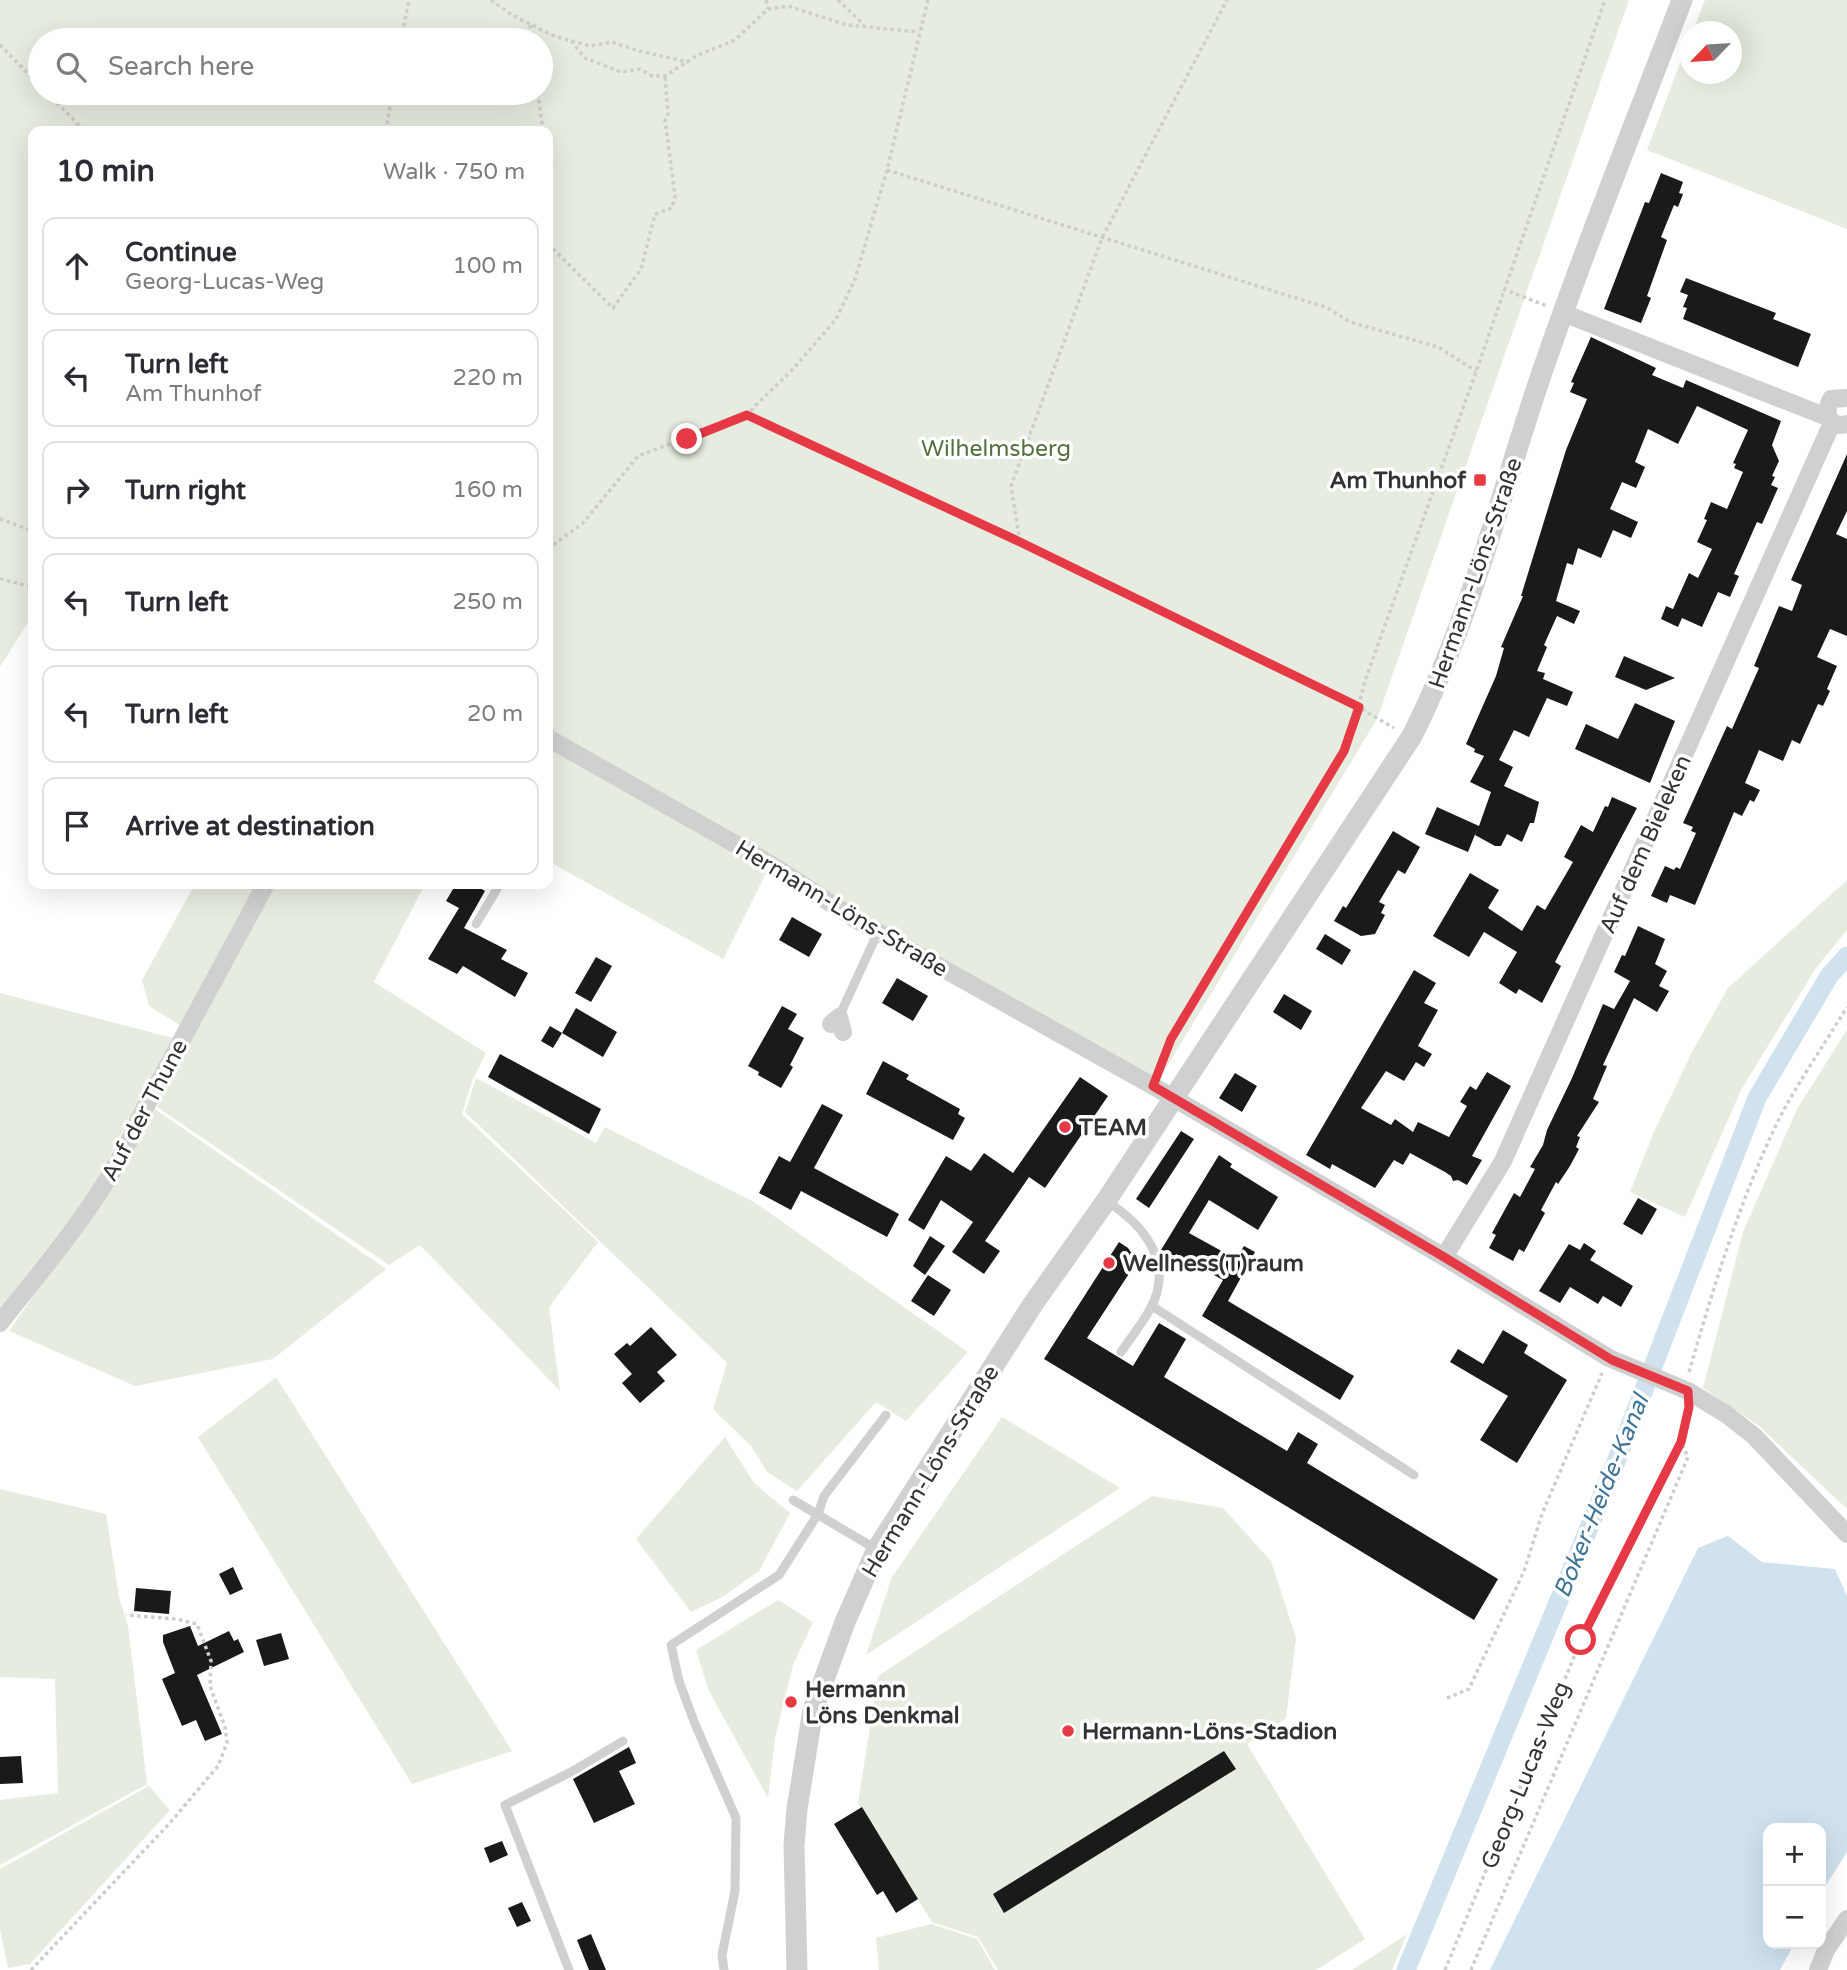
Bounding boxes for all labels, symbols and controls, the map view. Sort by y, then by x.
north arrow [1679,21,1742,84]
search box [28,28,553,105]
icon: search [52,48,90,86]
text: Search here [108,51,254,82]
text: 10 min [56,153,155,190]
text: Walk · 750 m [383,158,525,186]
text: Continue [125,237,237,268]
icon: ahead [58,247,96,285]
text: 100 m [453,252,523,280]
text: Georg-Lucas-Weg [125,268,324,296]
text: Turn left [125,349,228,380]
icon: left [58,359,96,397]
text: 220 m [453,364,523,392]
text: Am Thunhof [125,380,262,408]
route end [671,423,702,454]
park label: Wilhelmsberg [921,435,1071,463]
street label: Hermann-Löns-Straße [1423,454,1529,693]
place label: Am Thunhof [1329,467,1467,495]
icon: right [58,471,96,509]
marker: Am Thunhof [1472,472,1488,488]
text: Turn right [125,475,246,506]
text: 160 m [453,476,523,504]
icon: left [58,583,96,621]
text: Turn left [125,587,228,618]
text: 250 m [453,588,523,616]
icon: left [58,695,96,733]
text: Turn left [125,699,228,730]
text: 20 m [467,700,523,728]
street label: Auf dem Bieleken [1594,751,1698,938]
icon: arrive [58,807,96,845]
text: Arrive at destination [125,811,375,842]
street label: Hermann-Löns-Straße [730,834,953,983]
street label: Auf der Thune [96,1035,194,1186]
place label: TEAM [1078,1114,1147,1142]
marker: TEAM [1057,1119,1073,1135]
place label: Wellness(T)raum [1123,1250,1304,1278]
marker: Wellness(T)raum [1101,1255,1117,1271]
street label: Hermann-Löns-Straße [856,1360,1005,1583]
water label: Boker-Heide-Kanal [1548,1388,1657,1602]
route start [1565,1624,1596,1655]
place label: Hermann Löns Denkmal [805,1676,959,1730]
street label: Georg-Lucas-Weg [1476,1678,1576,1873]
marker: Hermann Löns Denkmal [783,1694,799,1710]
place label: Hermann-Löns-Stadion [1082,1718,1337,1746]
marker: Hermann-Löns-Stadion [1060,1723,1076,1739]
map controls [1763,1823,1826,1949]
button: + [1763,1823,1826,1886]
button: − [1763,1886,1826,1949]

